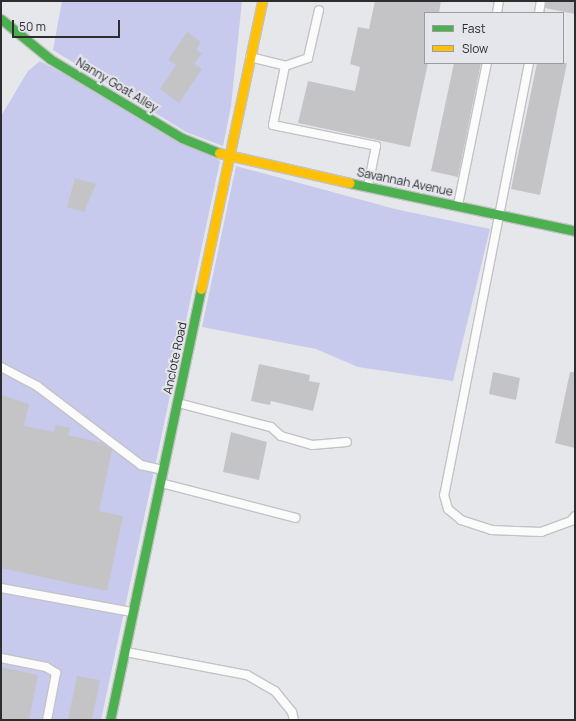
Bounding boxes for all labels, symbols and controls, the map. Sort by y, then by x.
scale bar [14,12,122,38]
legend [424,12,564,64]
text: 50 m [19,18,46,35]
text: Fast [462,20,486,37]
text: Slow [462,40,488,57]
street label: Nanny Goat Alley [73,55,161,115]
street label: Savannah Avenue [356,165,454,199]
street label: Anclote Road [160,321,190,395]

